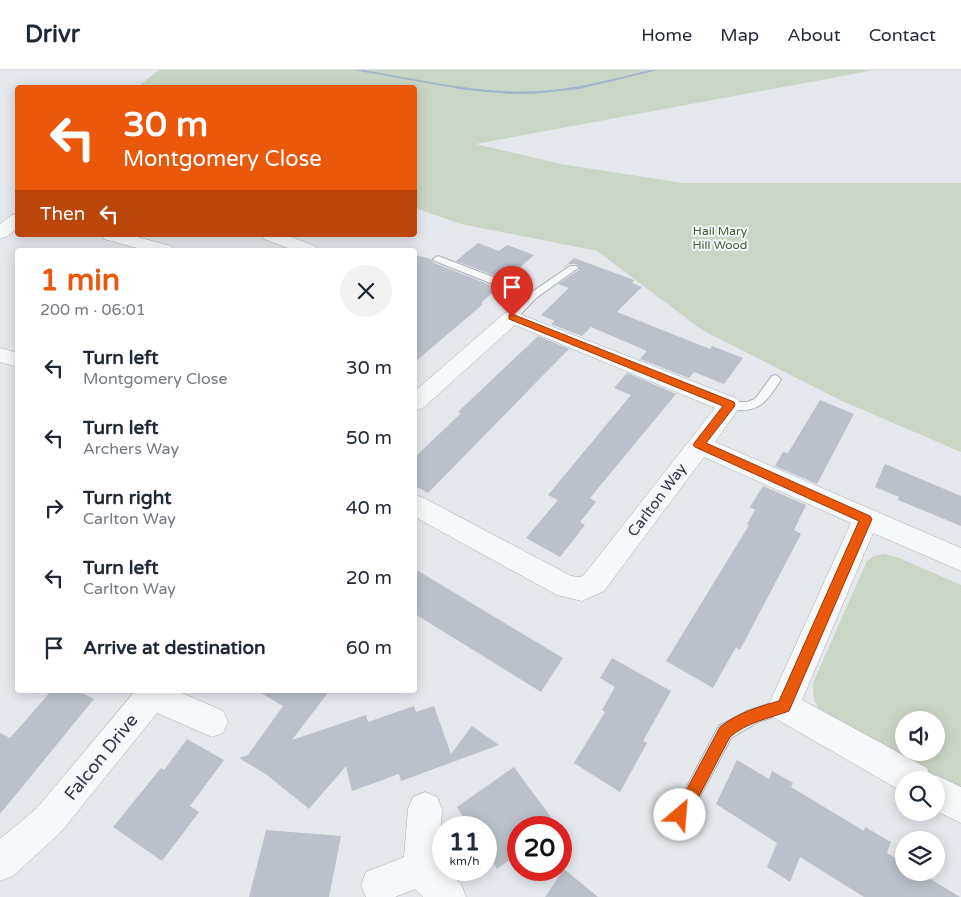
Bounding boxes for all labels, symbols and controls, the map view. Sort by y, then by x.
text: Drivr [25,20,80,49]
text: Home [641,24,692,46]
text: Map [720,24,759,46]
text: About [787,24,841,46]
text: Contact [869,24,936,46]
text: 30 m [123,104,208,146]
icon: left [40,105,105,170]
text: Montgomery Close [123,146,322,172]
icon: left [95,200,123,228]
text: Then [40,203,85,225]
park label: Hail Mary Hill Wood [693,224,748,252]
text: 1 min [40,262,120,299]
button: close [340,265,392,317]
pin [491,266,533,317]
icon: arrive [498,273,526,301]
text: 200 m · 06:01 [40,300,146,320]
text: Turn left [83,347,159,369]
icon: left [40,354,68,382]
text: 30 m [346,357,392,379]
text: Montgomery Close [83,369,228,389]
text: Turn left [83,417,159,439]
icon: left [40,424,68,452]
text: 50 m [346,427,392,449]
text: Archers Way [83,439,179,459]
street label: Carlton Way [624,460,690,540]
text: Turn right [83,487,171,509]
icon: right [40,494,68,522]
text: 40 m [346,497,392,519]
text: Carlton Way [83,509,176,529]
text: Turn left [83,557,159,579]
icon: left [40,564,68,592]
text: 20 m [346,567,392,589]
text: Carlton Way [83,579,176,599]
icon: arrive [40,634,68,662]
text: Arrive at destination [83,637,266,659]
text: 60 m [346,637,392,659]
street label: Falcon Drive [60,709,142,805]
map controls [895,711,945,881]
button: sound [895,711,945,761]
button: search [895,771,945,821]
position arrow [653,788,705,840]
speed limit sign: 20 [507,816,572,881]
text: 11 [449,827,480,857]
button: layers [895,831,945,881]
text: km/h [449,854,480,868]

